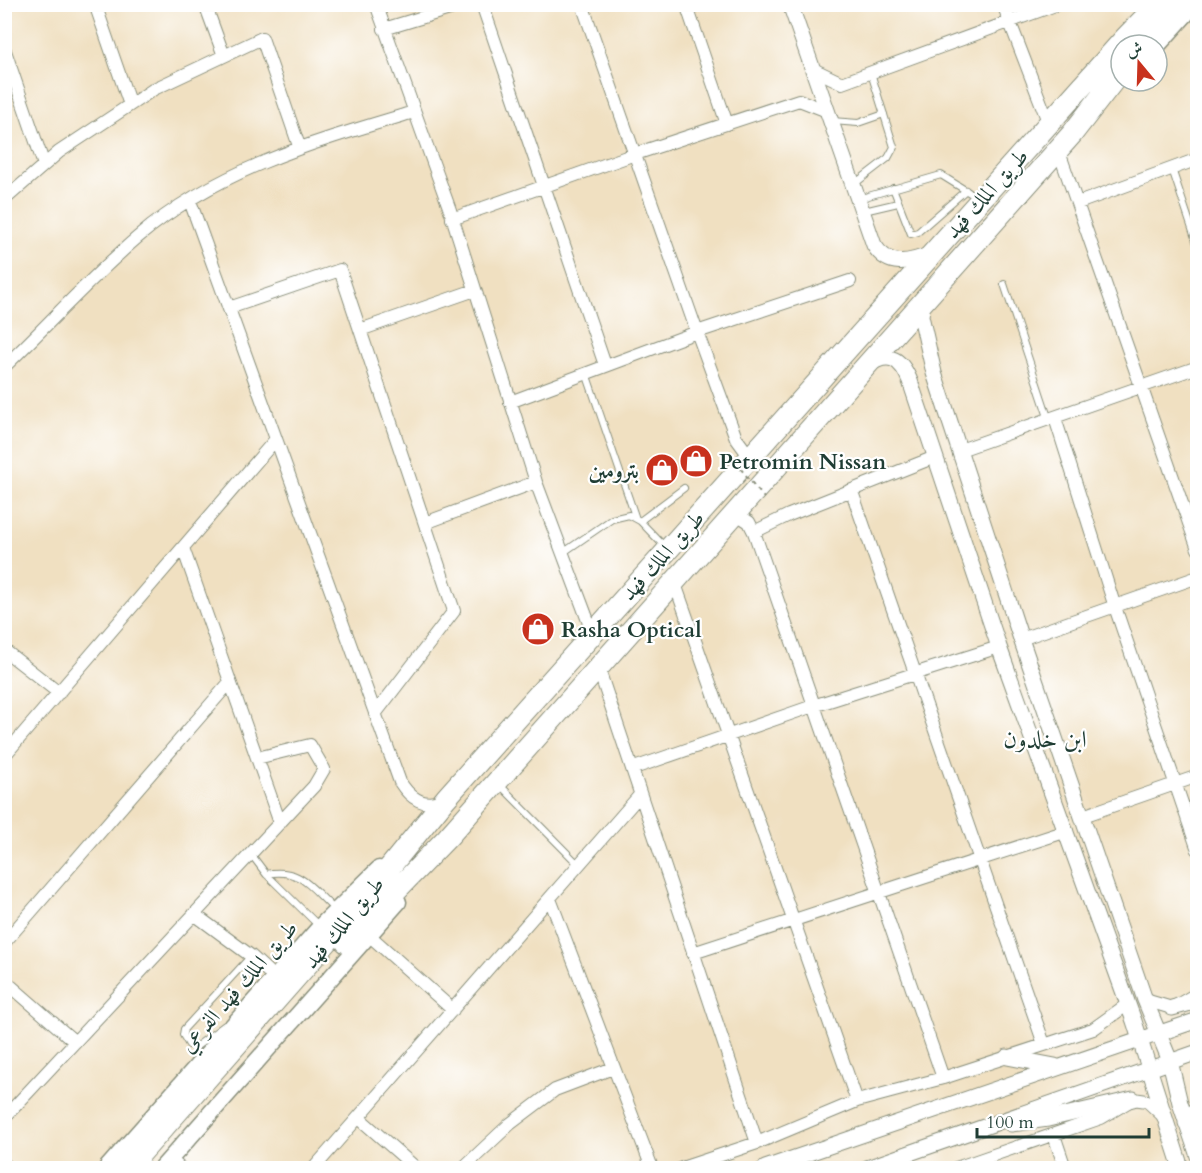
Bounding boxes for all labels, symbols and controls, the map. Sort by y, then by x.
north arrow [1109,33,1169,93]
text: ش [1123,37,1146,63]
street label: طريق الملك فهد [938,142,1035,245]
shop icon: Petromin Nissan [678,443,714,479]
place label: Petromin Nissan [719,447,886,477]
shop icon: بترومين [644,452,680,488]
place label: بترومين [589,456,639,486]
street label: طريق الملك فهد [614,504,711,607]
shop icon: Rasha Optical [520,611,556,647]
place label: Rasha Optical [561,615,702,645]
district label: ابن خلدون [1003,723,1087,756]
street label: طريق الملك فهد [296,870,391,975]
street label: طريق الملك فهد الفرعي [173,914,307,1061]
scale bar [977,1101,1150,1139]
text: 100 m [986,1110,1034,1135]

